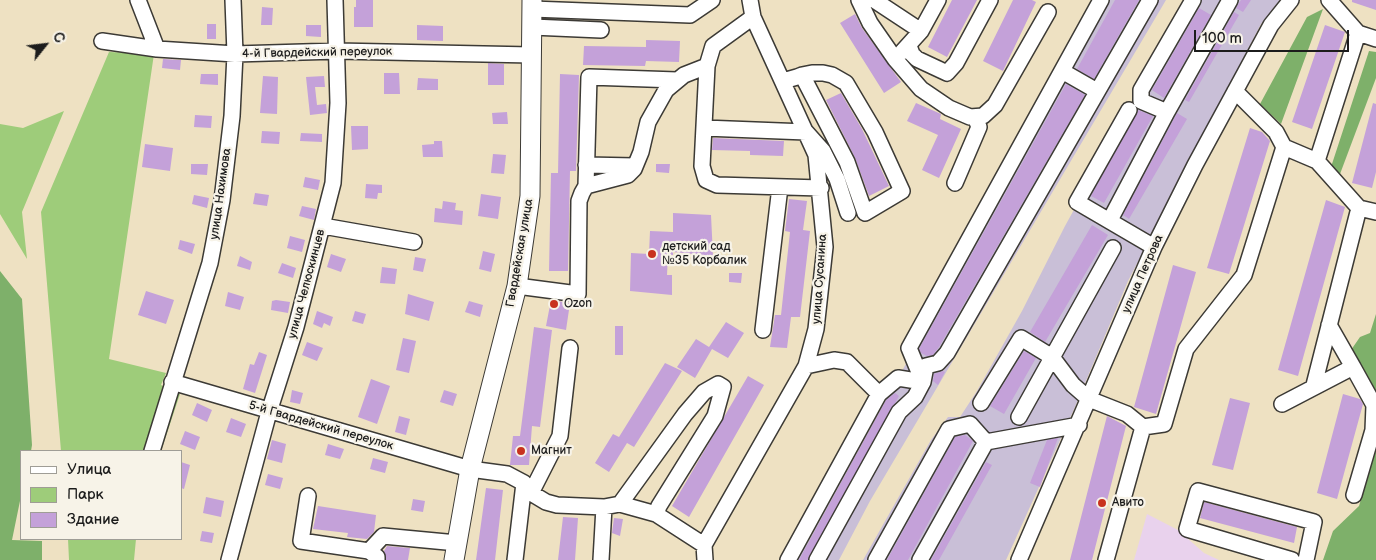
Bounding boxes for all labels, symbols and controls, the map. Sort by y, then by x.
north arrow [20,20,70,70]
scale bar [1196,20,1351,52]
text: С [49,29,68,46]
text: 100 m [1202,29,1242,48]
street label: 4-й Гвардейский переулок [242,44,392,62]
street label: улица Нахимова [207,147,235,241]
street label: Гвардейская улица [503,198,537,308]
street label: улица Челюскинцев [285,228,329,340]
street label: улица Сусанина [810,233,830,325]
street label: улица Петрова [1119,233,1167,315]
place label: детский сад №35 Корбалик [662,240,747,268]
marker: детский сад №35 Корбалик [646,248,658,260]
place label: Ozon [564,297,592,311]
marker: Ozon [548,298,560,310]
street label: 5-й Гвардейский переулок [247,398,395,454]
place label: Магнит [531,444,572,458]
marker: Магнит [515,445,527,457]
legend [20,450,182,540]
text: Улица [67,460,111,479]
text: Парк [67,485,104,504]
place label: Авито [1112,496,1144,510]
marker: Авито [1096,497,1108,509]
text: Здание [67,510,119,529]

